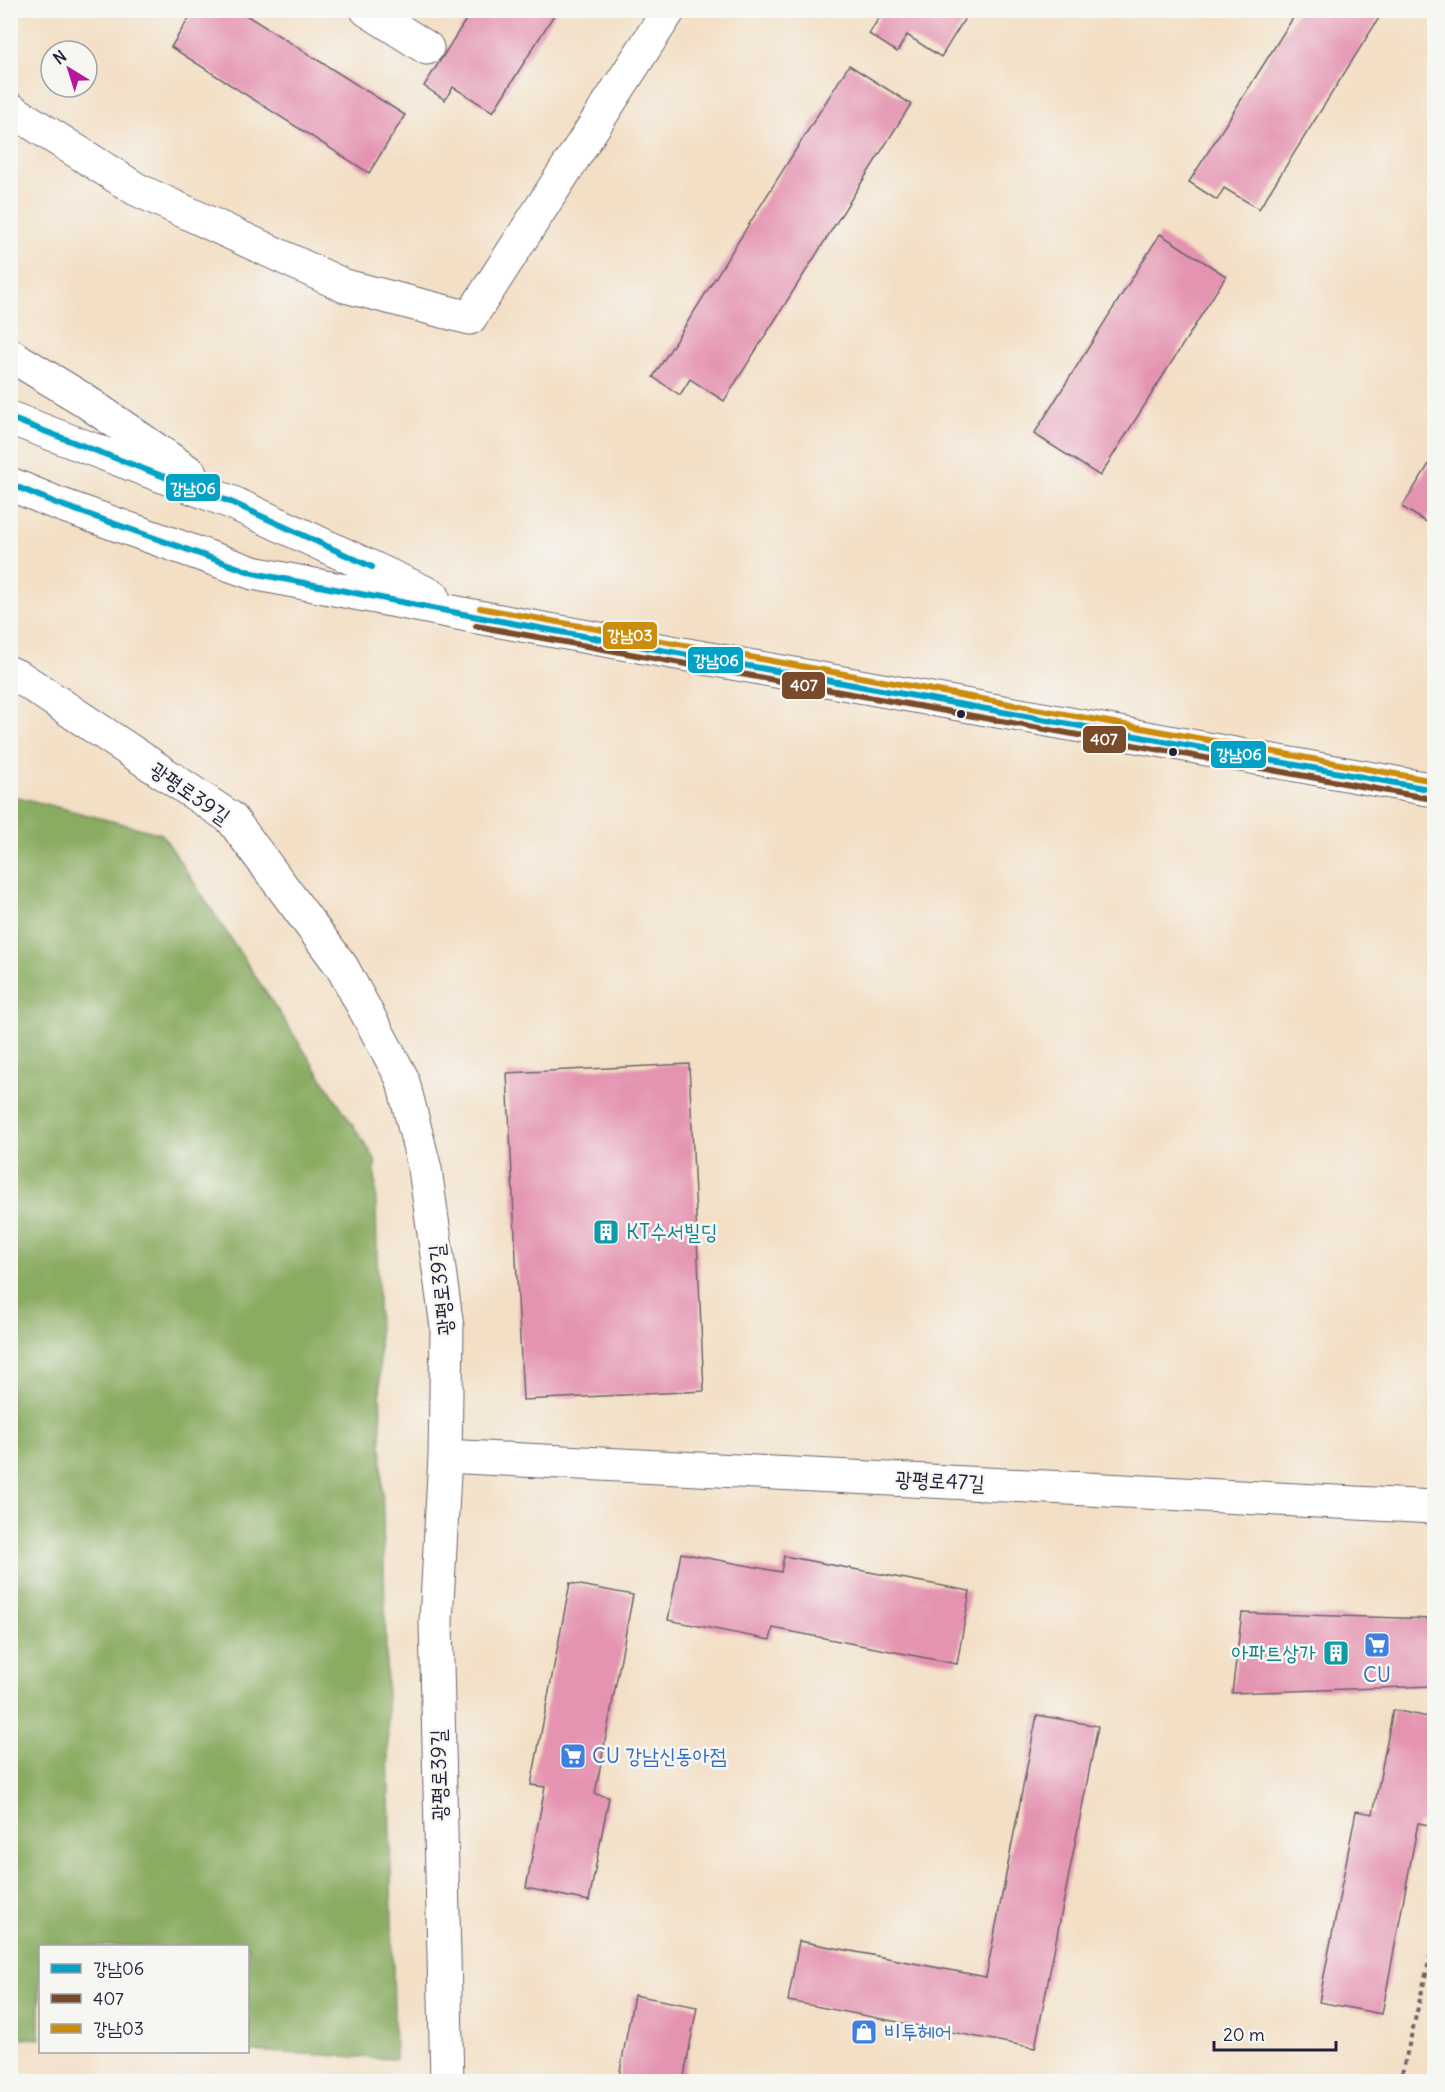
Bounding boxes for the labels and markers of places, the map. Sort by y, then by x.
unlabelled marker [955,708,967,720]
unlabelled marker [1167,746,1179,758]
building icon: KT수서빌딩 [591,1217,621,1247]
place label: KT수서빌딩 [626,1218,718,1245]
supermarket icon: CU [1362,1630,1392,1660]
building icon: 아파트상가 [1321,1638,1351,1668]
place label: 아파트상가 [1232,1639,1316,1666]
place label: CU [1363,1661,1391,1688]
supermarket icon: CU 강남신동아점 [558,1741,588,1771]
place label: CU 강남신동아점 [592,1742,727,1769]
shop icon: 비투헤어 [849,2017,879,2047]
place label: 비투헤어 [884,2018,952,2045]

